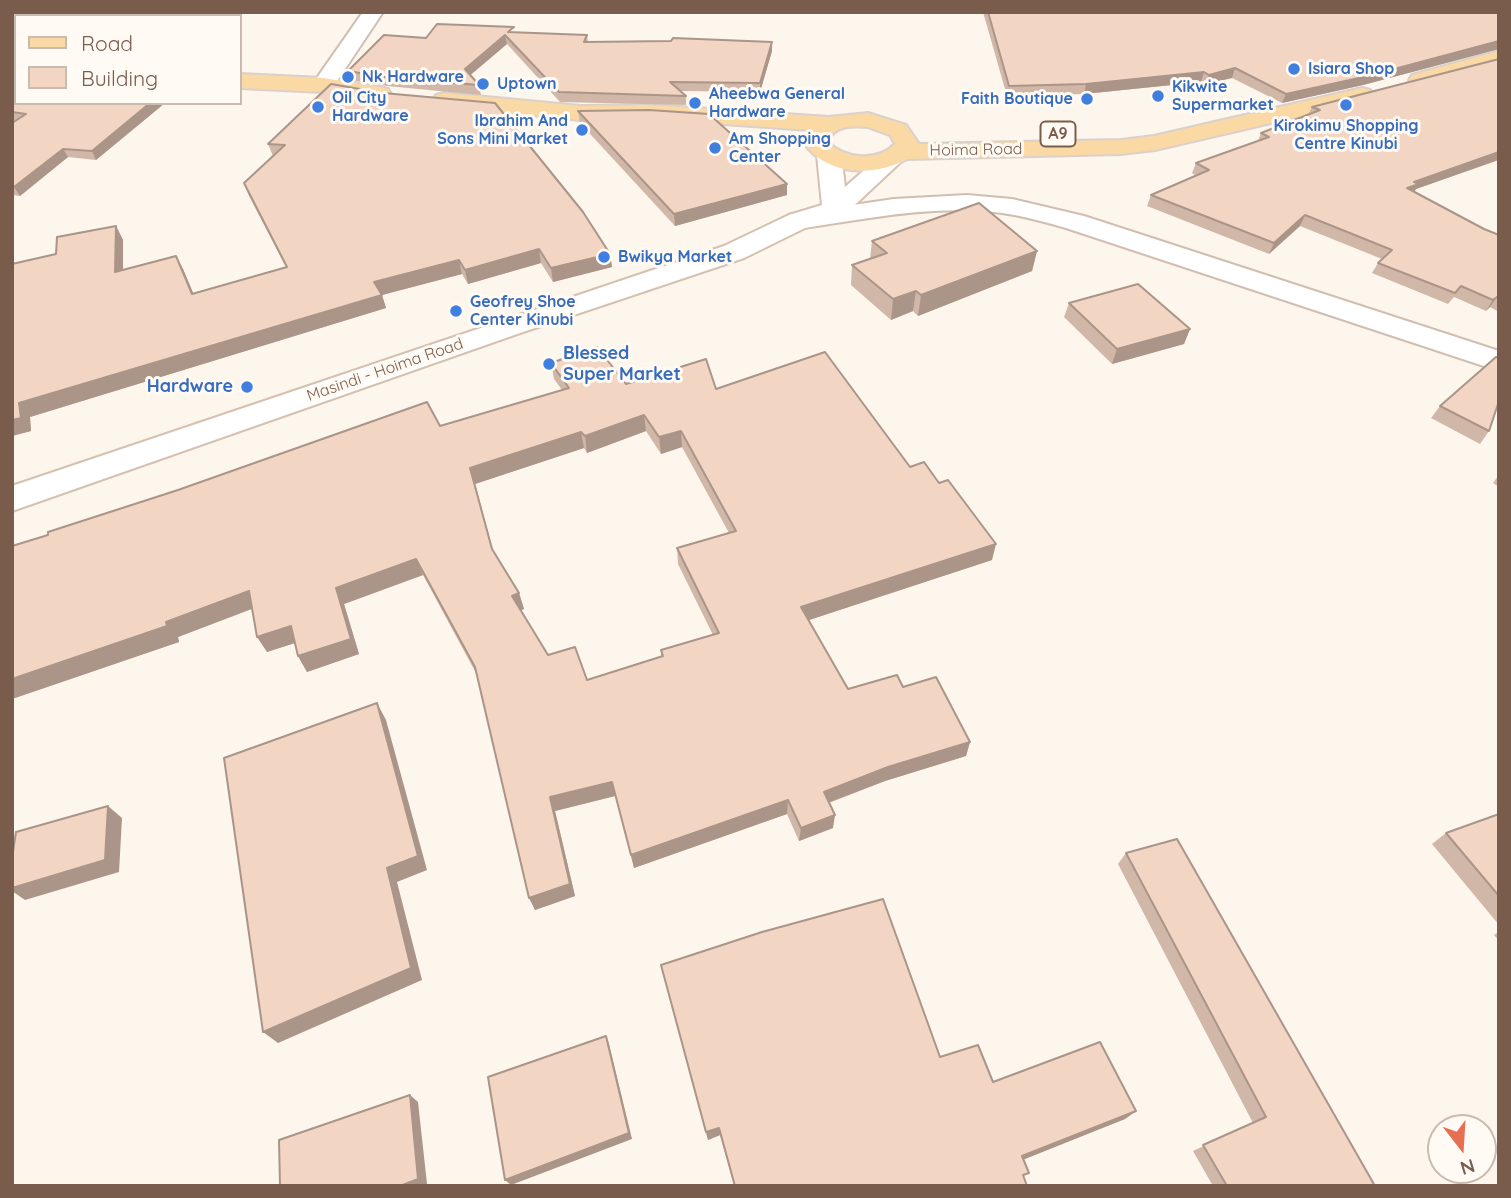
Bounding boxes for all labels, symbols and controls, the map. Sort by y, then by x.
legend [14,14,242,105]
text: Road [81,30,133,56]
place label: Isiara Shop [1308,59,1394,79]
marker: Isiara Shop [1286,61,1302,77]
text: Building [81,65,158,91]
place label: Nk Hardware [362,67,464,87]
marker: Nk Hardware [340,69,356,85]
place label: Uptown [497,74,557,94]
marker: Uptown [475,76,491,92]
place label: Kikwite Supermarket [1172,77,1274,115]
place label: Aheebwa General Hardware [709,84,845,122]
place label: Oil City Hardware [332,88,409,126]
marker: Kikwite Supermarket [1150,88,1166,104]
place label: Faith Boutique [961,89,1073,109]
marker: Faith Boutique [1079,91,1095,107]
marker: Aheebwa General Hardware [687,95,703,111]
marker: Kirokimu Shopping Centre Kinubi [1338,97,1354,113]
marker: Oil City Hardware [310,99,326,115]
place label: Ibrahim And Sons Mini Market [437,111,568,149]
place label: Kirokimu Shopping Centre Kinubi [1274,116,1418,154]
marker: Ibrahim And Sons Mini Market [574,122,590,138]
road number: A9 [1040,122,1076,146]
place label: Am Shopping Center [729,129,831,167]
marker: Am Shopping Center [707,140,723,156]
street label: Hoima Road [929,140,1023,160]
place label: Bwikya Market [618,247,732,267]
marker: Bwikya Market [596,249,612,265]
place label: Geofrey Shoe Center Kinubi [470,292,576,330]
marker: Geofrey Shoe Center Kinubi [448,303,464,319]
street label: Masindi - Hoima Road [304,334,466,406]
place label: Blessed Super Market [563,343,681,386]
marker: Blessed Super Market [541,356,557,372]
place label: Hardware [147,376,233,398]
marker: Hardware [239,379,255,395]
north arrow [1427,1114,1497,1184]
text: N [1457,1154,1478,1181]

